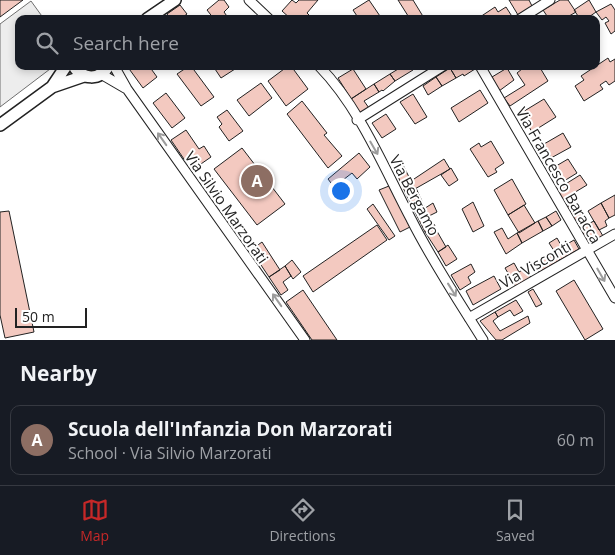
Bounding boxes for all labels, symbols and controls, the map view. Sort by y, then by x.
search box [15,15,600,70]
icon: search [33,29,61,57]
text: Search here [73,30,179,56]
street label: Via Francesco Baracca [512,103,606,247]
one-way arrow [157,133,168,146]
one-way arrow [369,141,379,155]
street label: Via Silvio Marzorati [181,147,273,267]
street label: Via Bergamo [385,151,445,239]
pin: A [241,162,273,200]
your location [328,178,354,204]
street label: Via Visconti [496,235,574,293]
one-way arrow [597,267,607,281]
one-way arrow [447,283,457,297]
one-way arrow [271,294,282,307]
scale bar [15,305,88,328]
text: 50 m [22,307,55,326]
text: Nearby [20,359,97,387]
text: Scuola dell'Infanzia Don Marzorati [68,416,393,442]
text: A [31,429,43,451]
text: 60 m [557,429,594,451]
text: School · Via Silvio Marzorati [68,442,271,464]
tab: Map [80,496,109,545]
tab: Directions [269,496,336,545]
tab: Saved [496,496,535,545]

